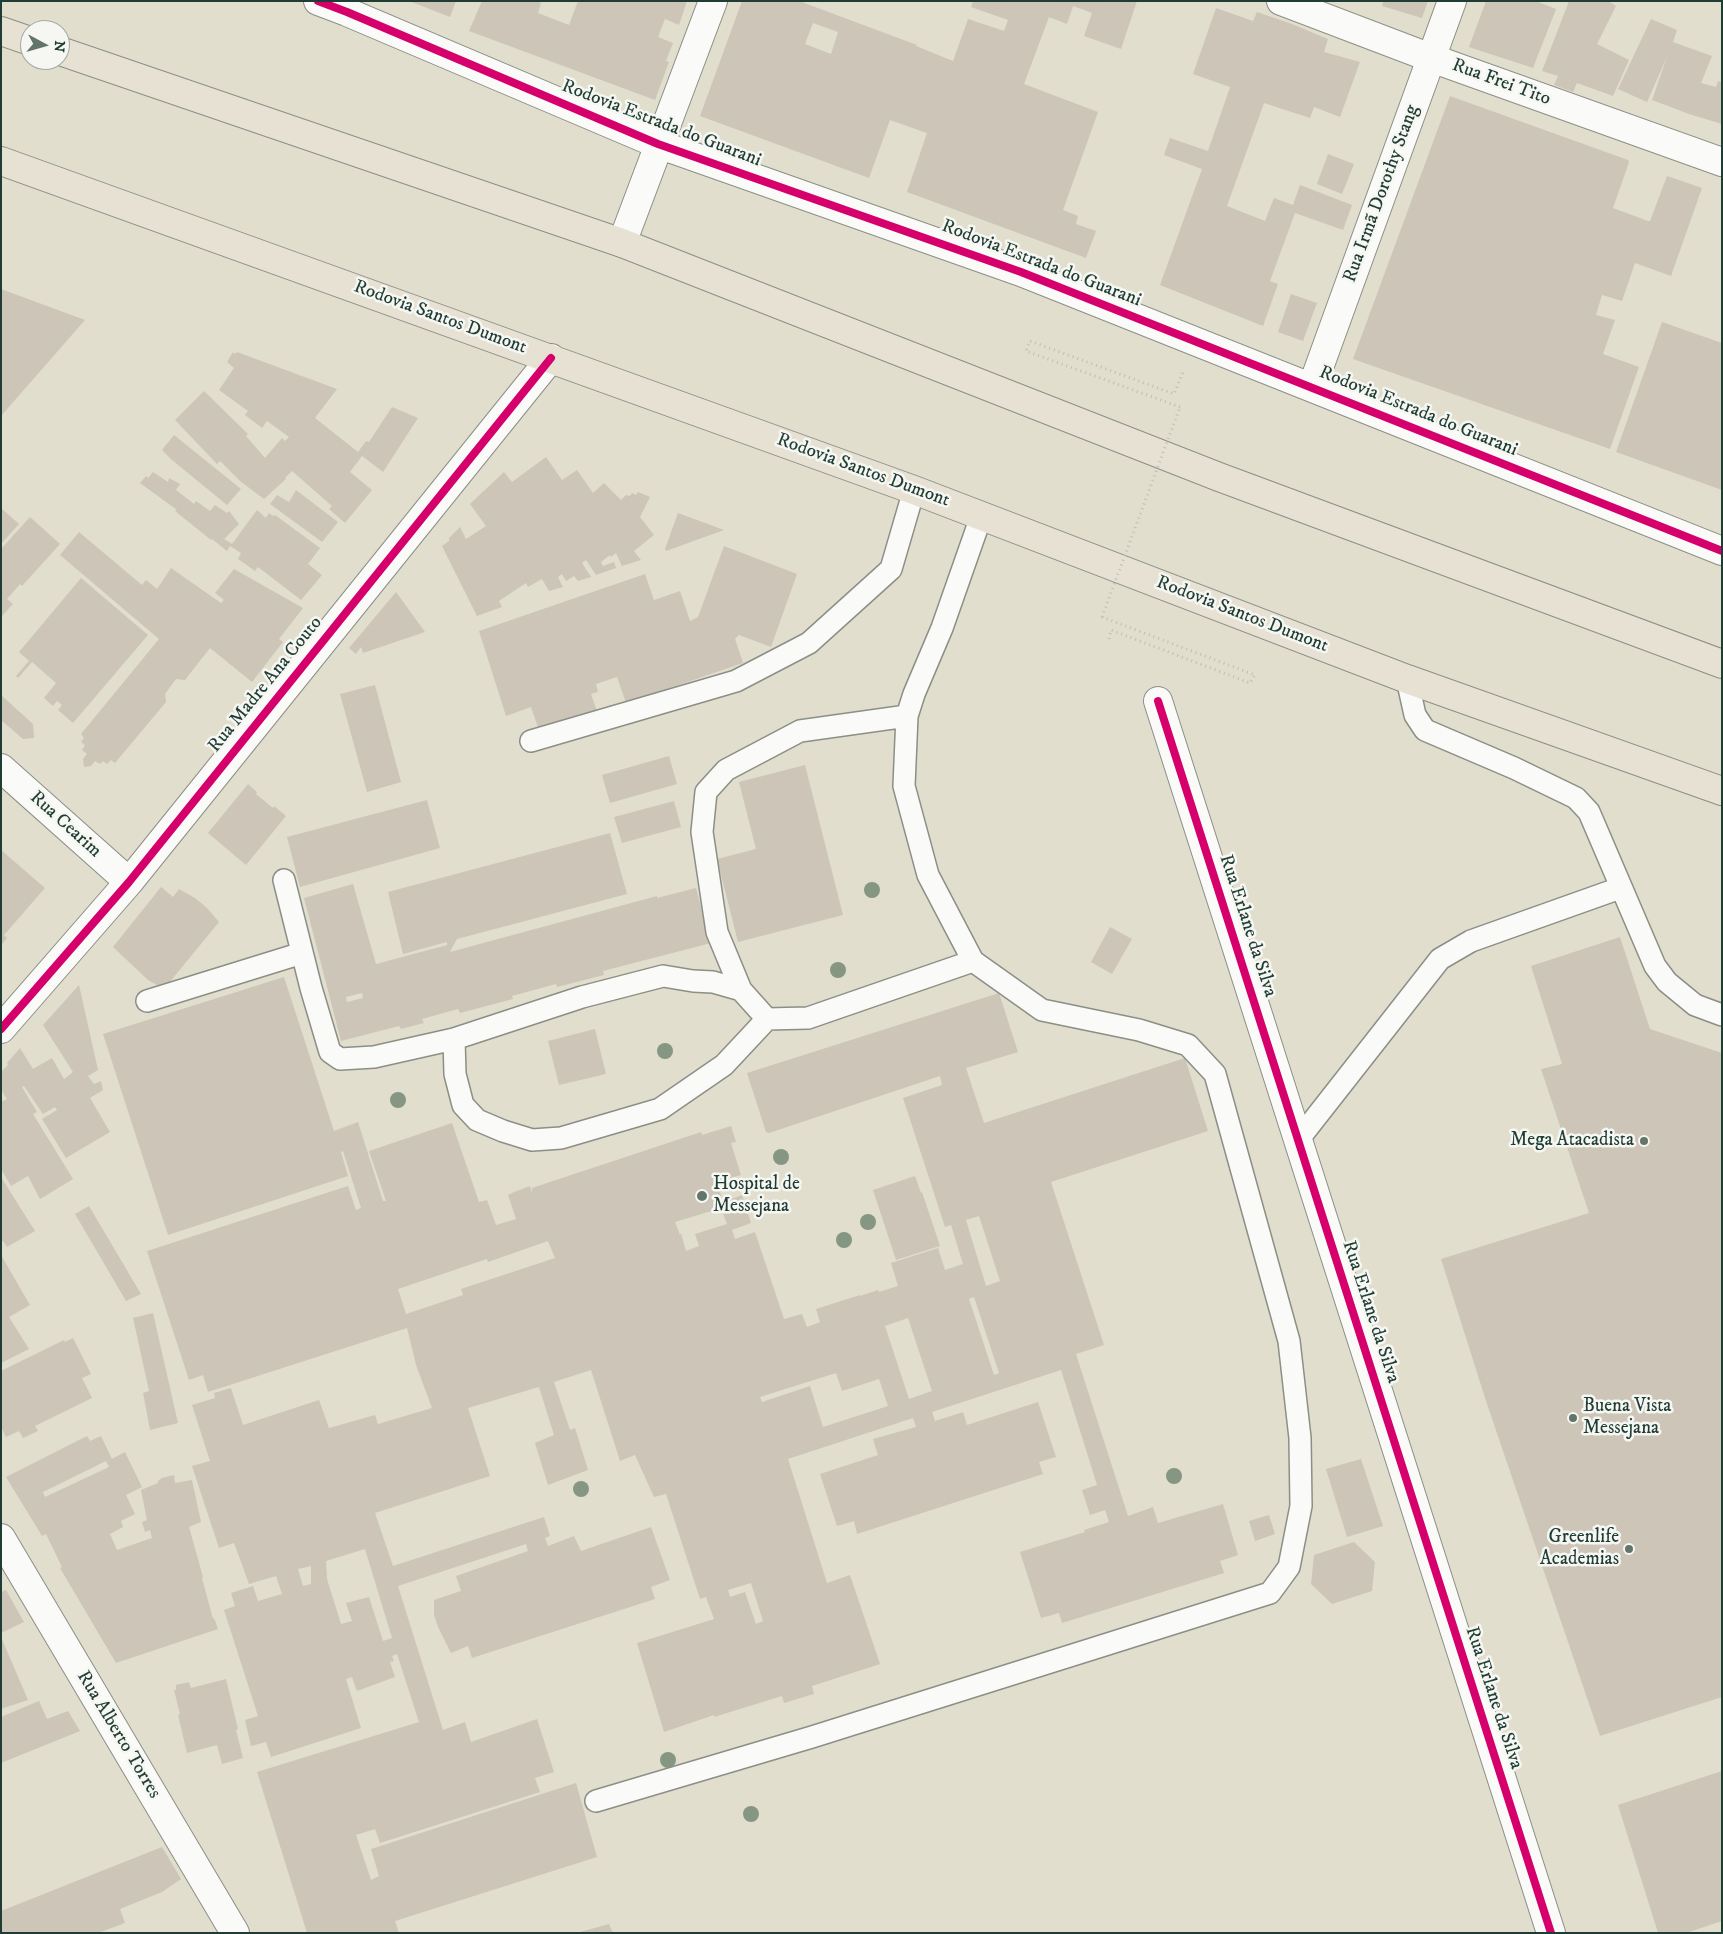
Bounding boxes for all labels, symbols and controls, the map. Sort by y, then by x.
north arrow [20,20,70,70]
text: N [49,40,68,53]
street label: Rua Frei Tito [1449,55,1553,111]
street label: Rodovia Estrada do Guarani [558,75,764,173]
street label: Rua Irmã Dorothy Stang [1339,102,1425,286]
street label: Rodovia Estrada do Guarani [938,215,1144,313]
street label: Rodovia Santos Dumont [350,276,530,360]
street label: Rodovia Estrada do Guarani [1316,362,1520,462]
street label: Rodovia Santos Dumont [773,429,953,513]
street label: Rodovia Santos Dumont [1153,572,1331,658]
street label: Rua Madre Ana Couto [204,612,328,758]
street label: Rua Cearim [24,787,106,863]
street label: Rua Erlane da Silva [1213,852,1281,1000]
place label: Mega Atacadista [1510,1130,1634,1152]
marker: Mega Atacadista [1638,1135,1650,1147]
place label: Hospital de Messejana [713,1174,800,1218]
marker: Hospital de Messejana [695,1189,709,1203]
street label: Rua Erlane da Silva [1336,1238,1404,1386]
place label: Buena Vista Messejana [1583,1396,1671,1440]
marker: Buena Vista Messejana [1567,1412,1579,1424]
place label: Greenlife Academias [1540,1527,1619,1571]
marker: Greenlife Academias [1623,1543,1635,1555]
street label: Rua Erlane da Silva [1459,1624,1527,1772]
street label: Rua Alberto Torres [71,1667,165,1803]

